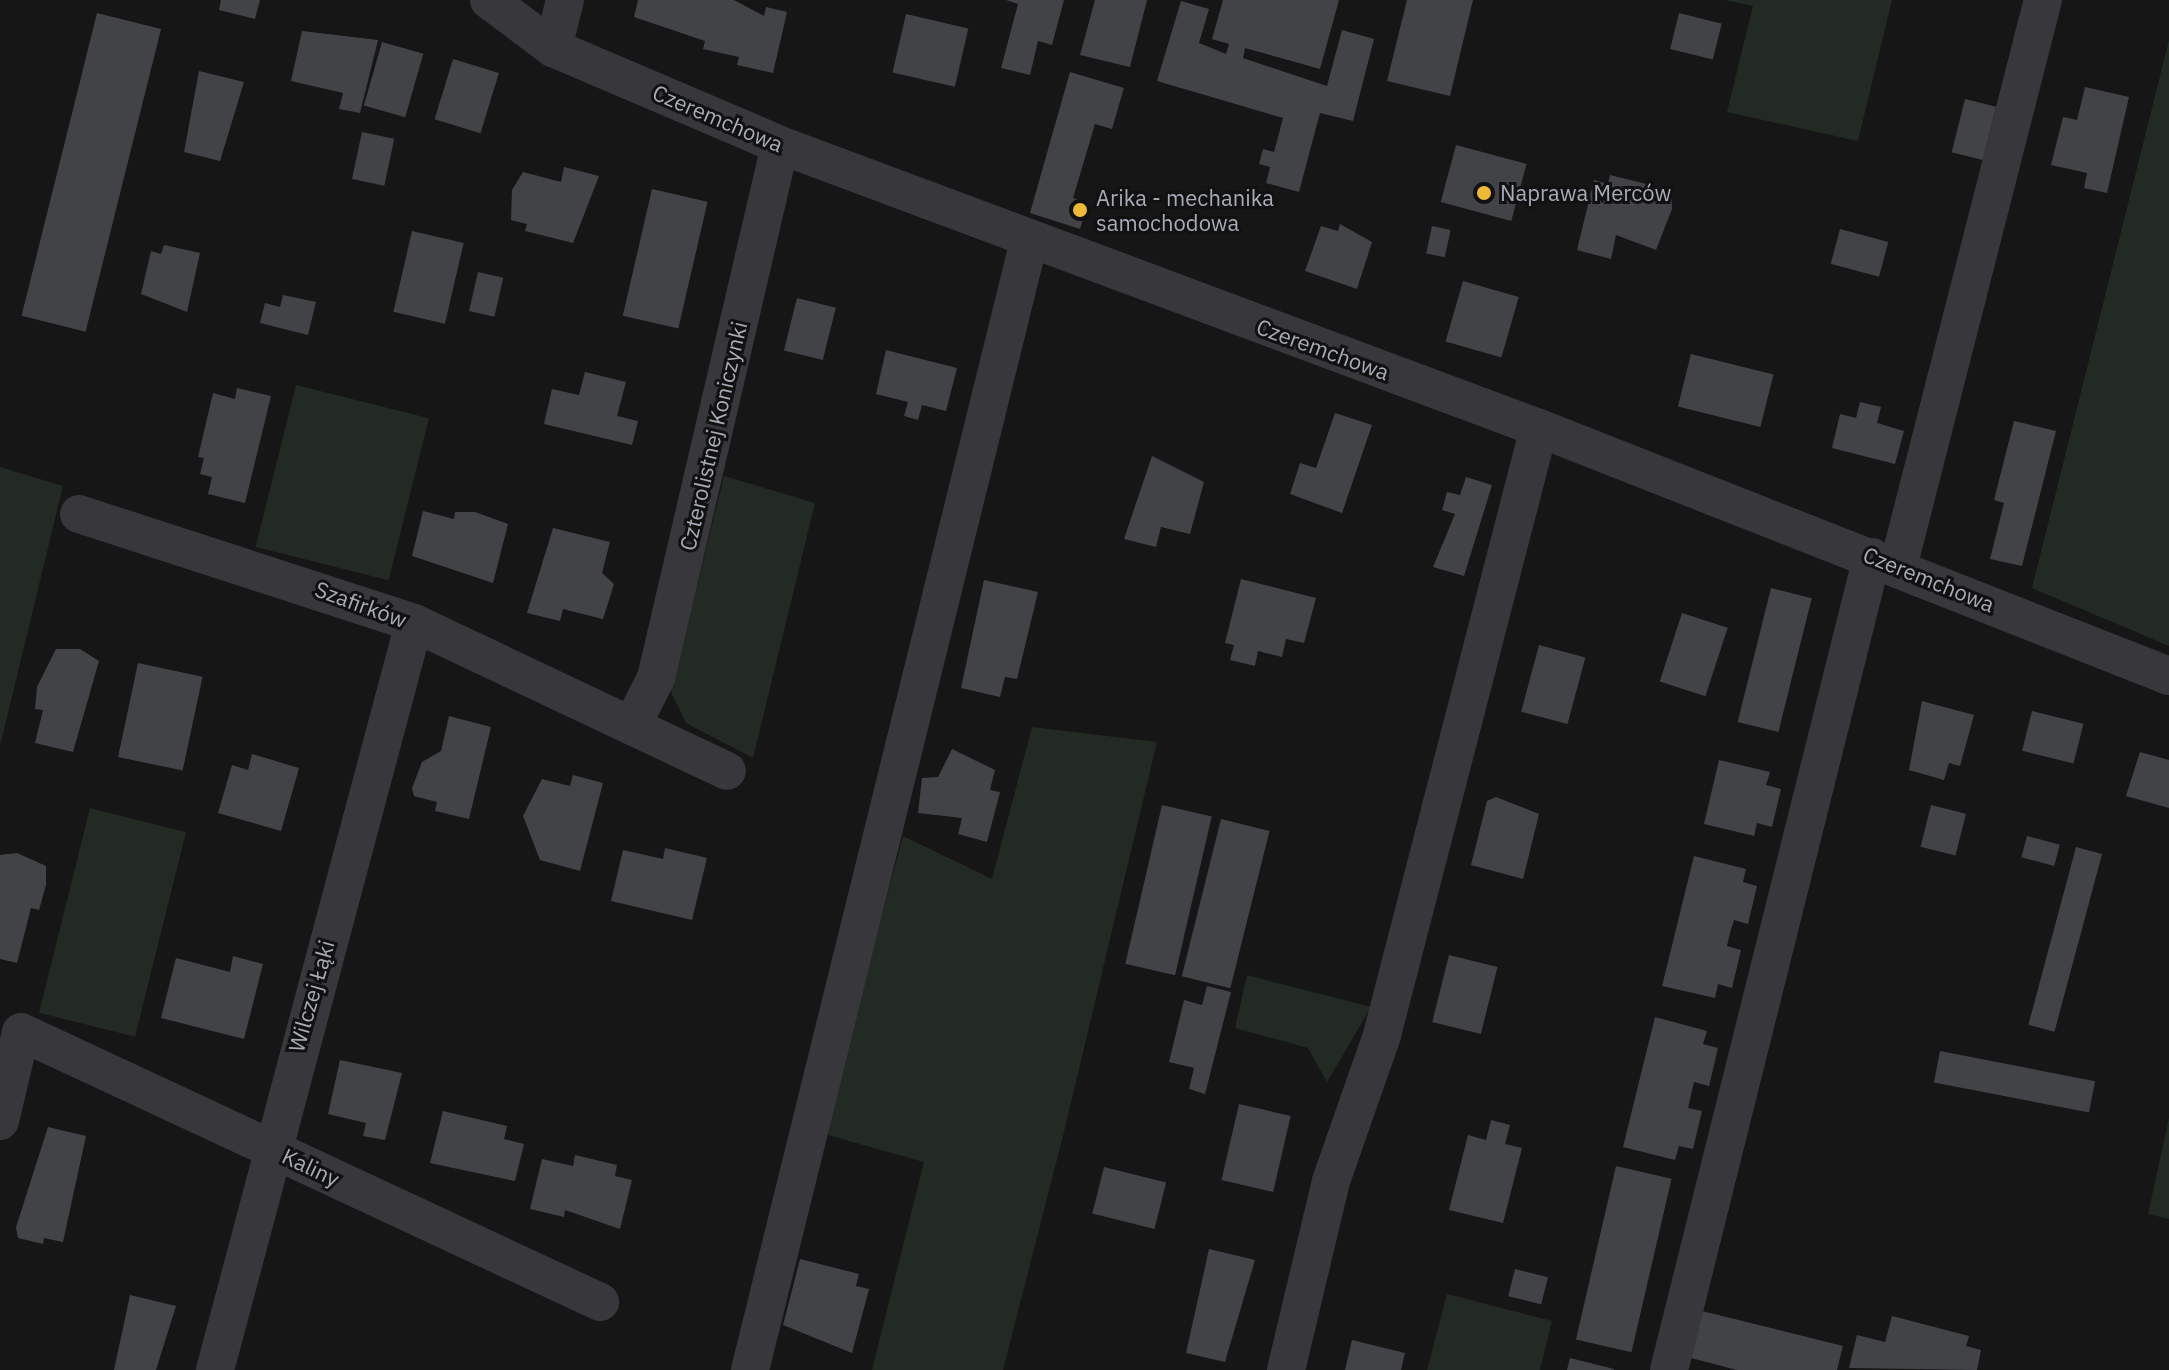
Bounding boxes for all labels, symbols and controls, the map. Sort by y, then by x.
street label: Czeremchowa [649,79,787,157]
place label: Naprawa Merców [1500,180,1671,206]
place label: Arika - mechanika samochodowa [1096,184,1274,236]
marker: Naprawa Merców [1475,184,1493,202]
marker: Arika - mechanika samochodowa [1071,201,1089,219]
street label: Czeremchowa [1253,313,1393,385]
street label: Czterolistnej Koniczynki [674,319,752,553]
street label: Czeremchowa [1860,541,1998,617]
street label: Szafirków [312,575,410,633]
street label: Wilczej Łąki [282,937,340,1055]
street label: Kaliny [278,1142,344,1192]

